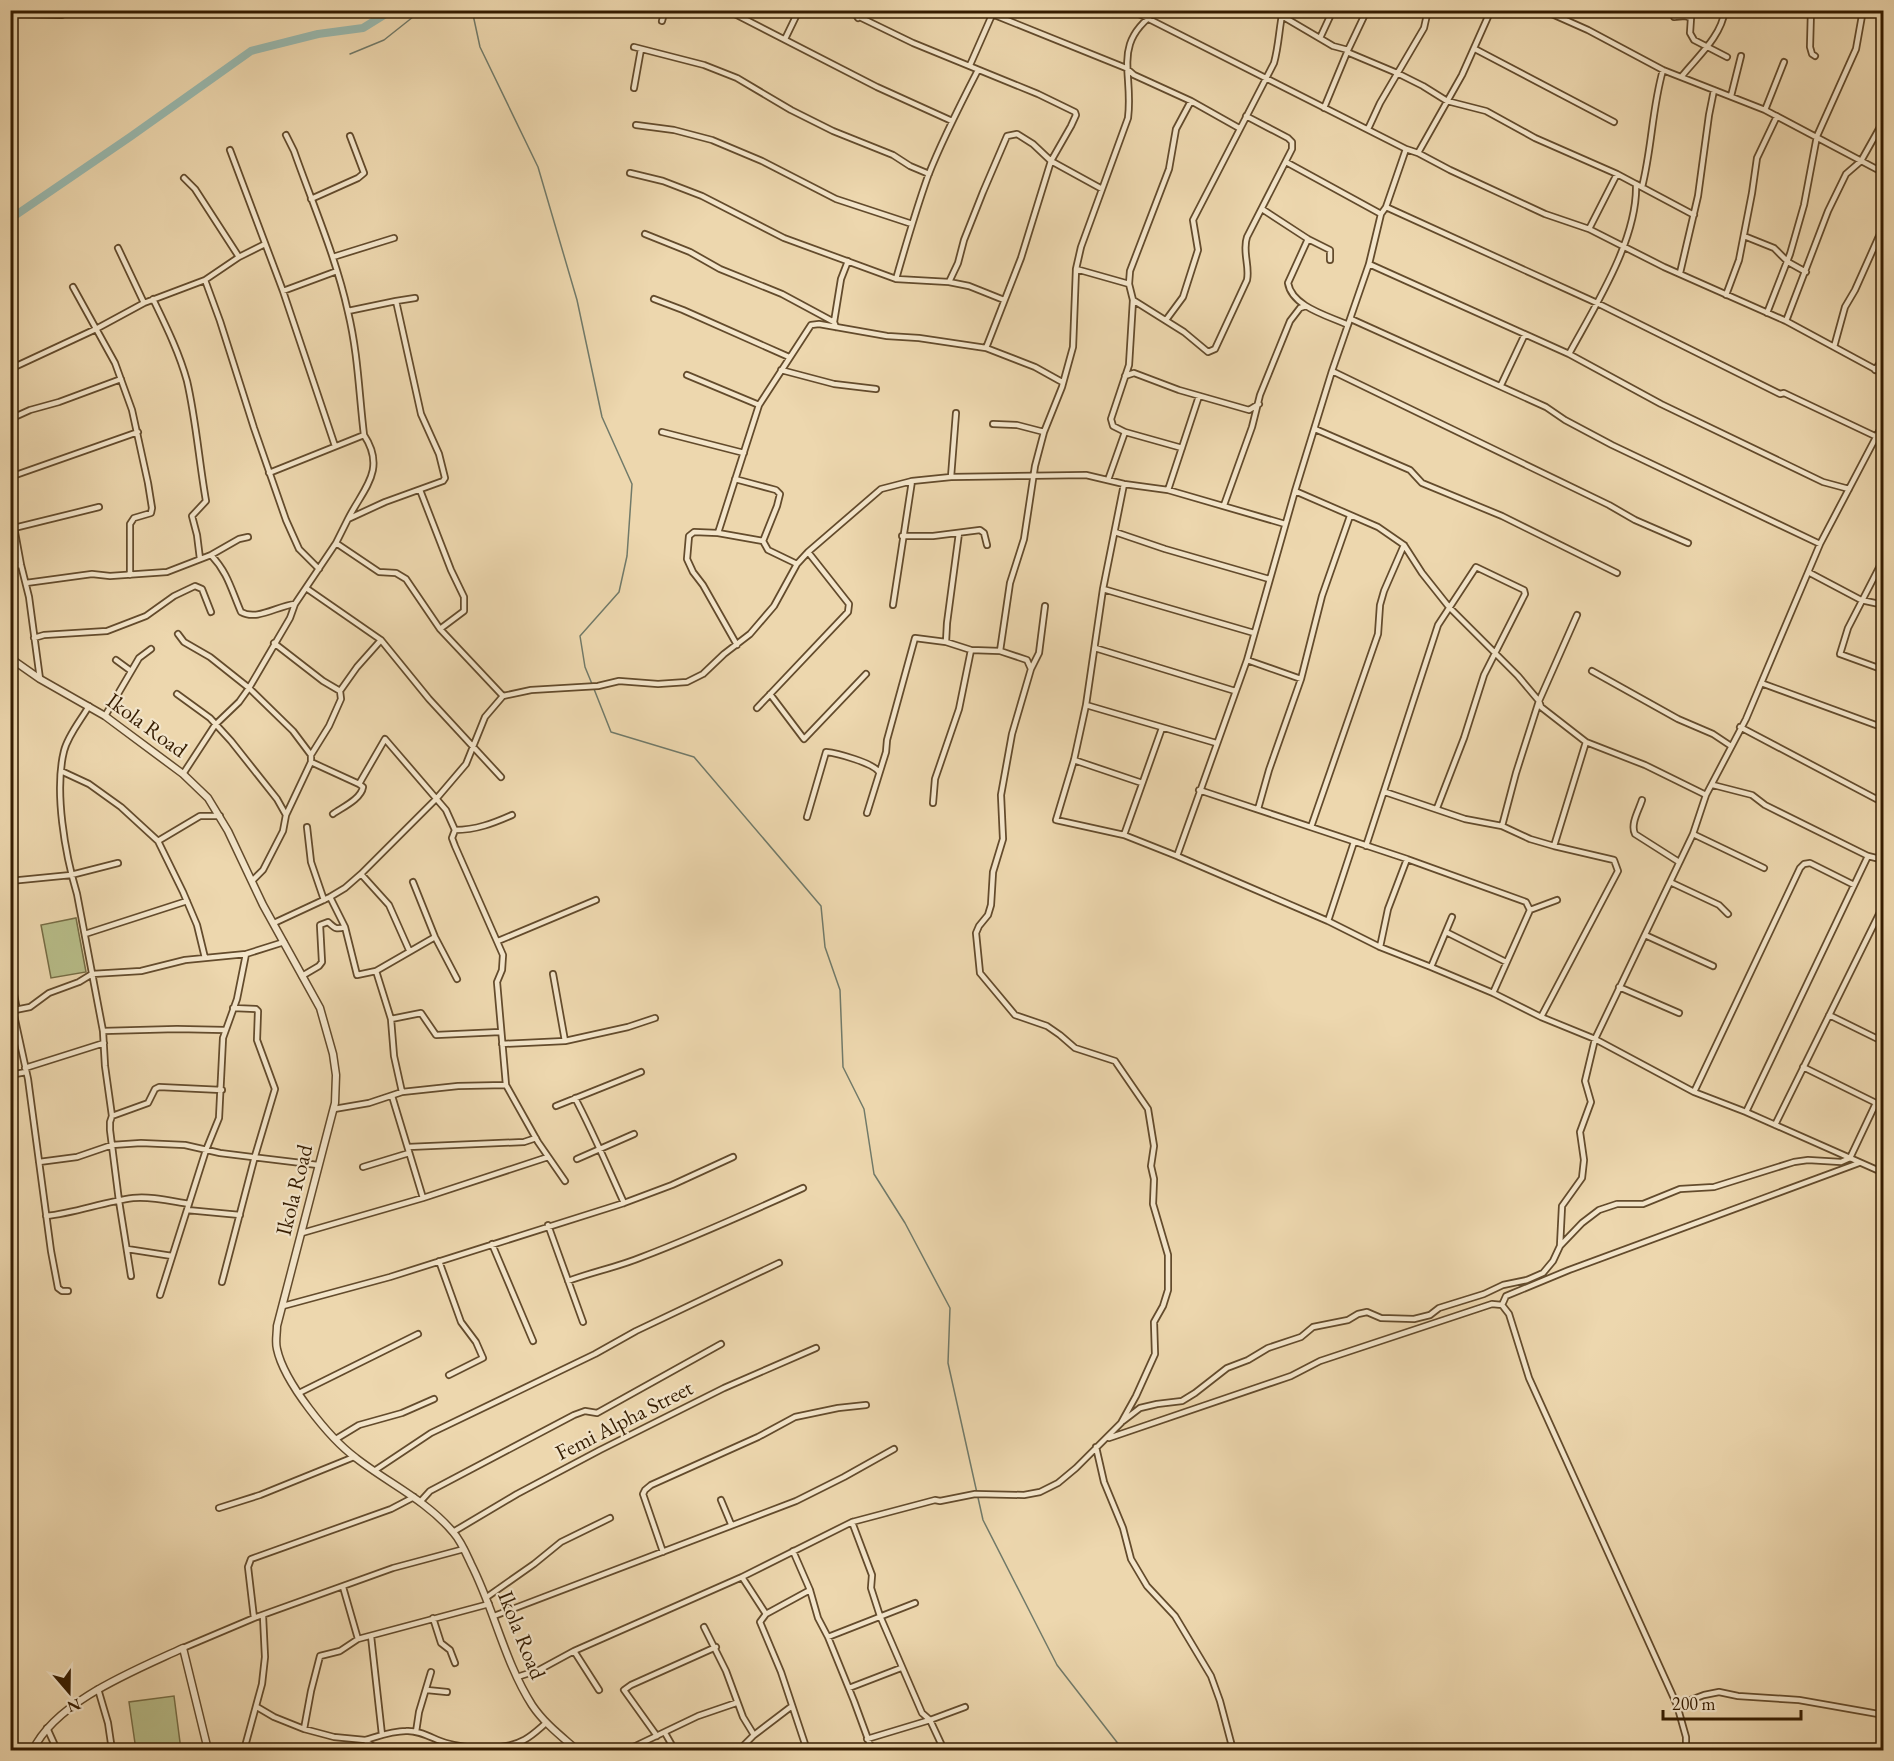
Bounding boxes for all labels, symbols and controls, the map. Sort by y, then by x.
street label: Ikola Road [101,686,194,765]
street label: Ikola Road [269,1141,320,1239]
street label: Femi Alpha Street [550,1373,698,1467]
street label: Ikola Road [491,1587,553,1684]
north arrow [39,1662,99,1722]
scale bar [1663,1683,1801,1721]
text: 200 m [1672,1692,1716,1715]
text: N [64,1694,84,1718]

